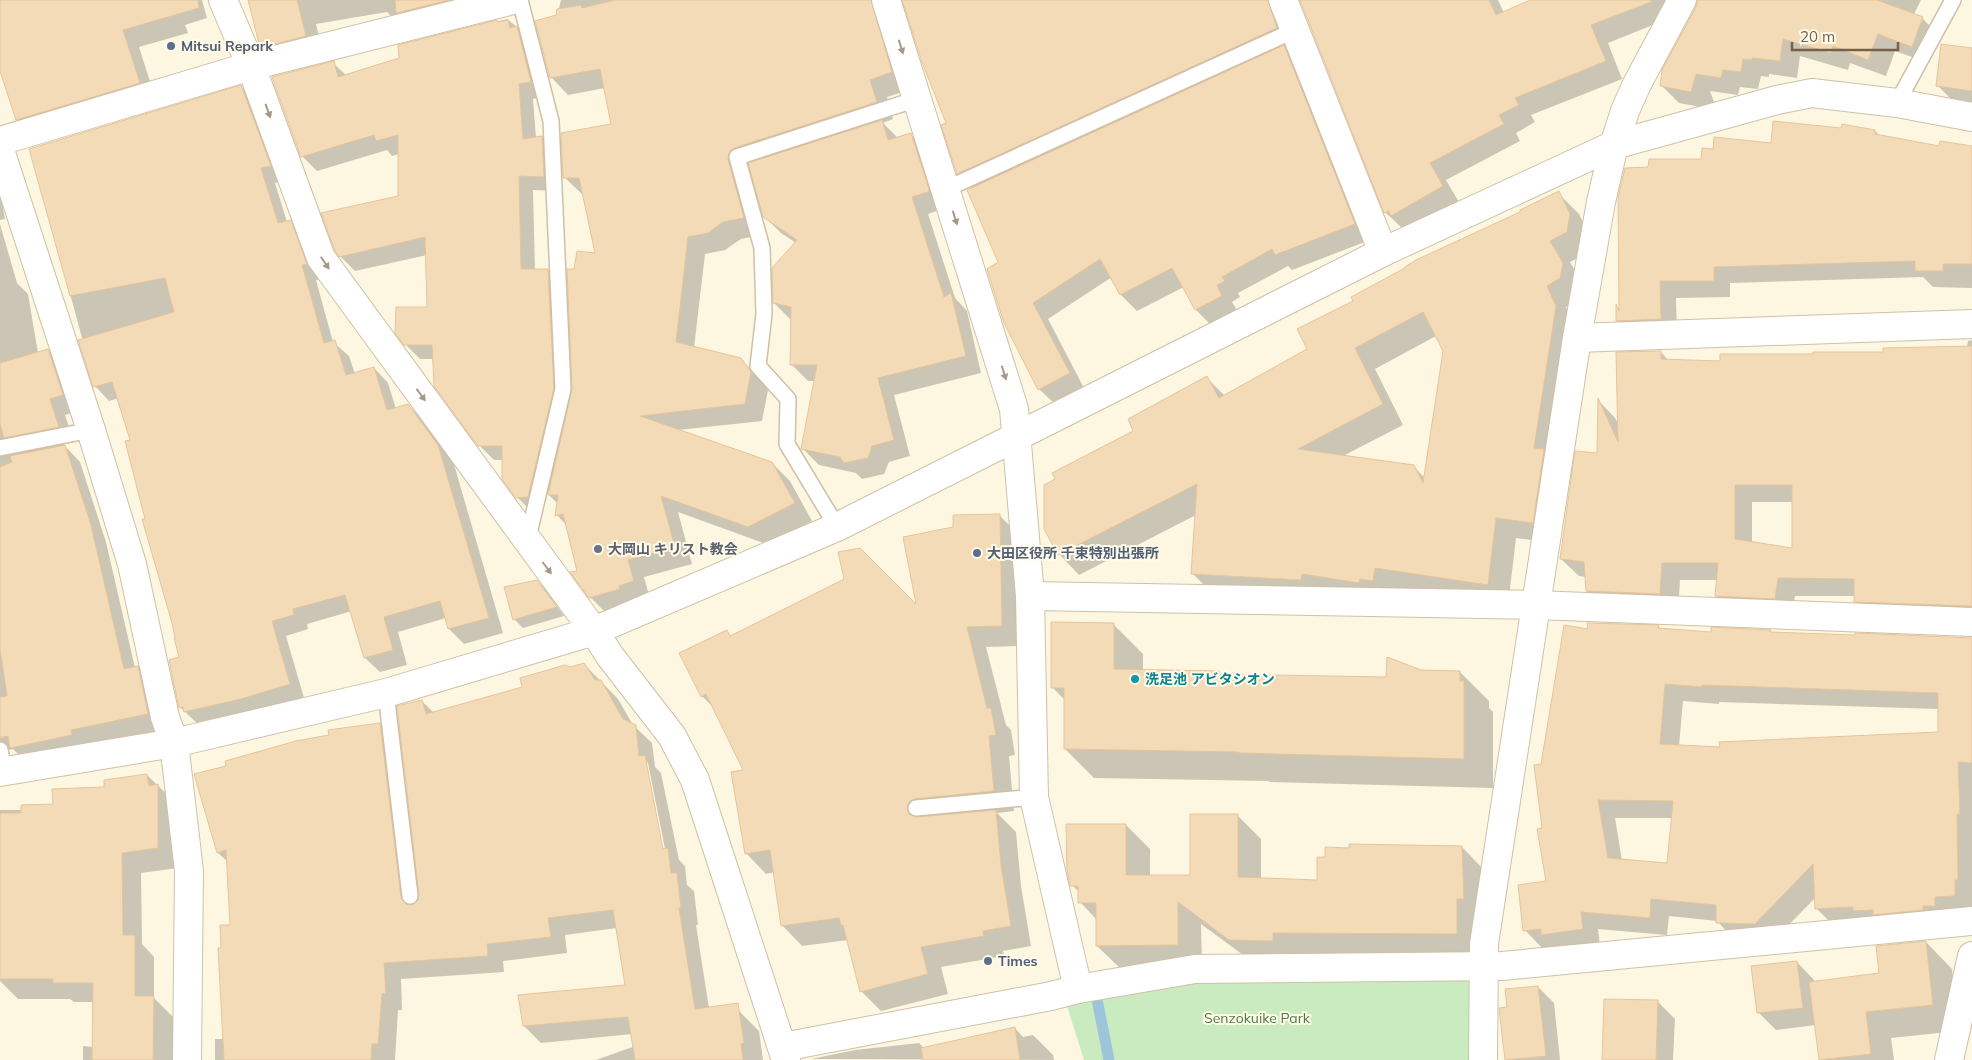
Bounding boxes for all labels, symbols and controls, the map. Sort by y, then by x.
scale bar [1792,20,1898,52]
text: 20 m [1800,27,1835,46]
place label: Mitsui Repark [181,37,273,55]
one-way arrow [898,39,905,54]
marker: Mitsui Repark [165,40,177,52]
one-way arrow [265,104,272,119]
one-way arrow [952,211,959,226]
one-way arrow [320,256,330,270]
one-way arrow [1000,366,1008,381]
one-way arrow [415,388,426,401]
place label: 大岡山 キリスト教会 [608,540,738,558]
marker: 大岡山 キリスト教会 [592,543,604,555]
place label: 大田区役所 千束特別出張所 [987,544,1159,562]
marker: 大田区役所 千束特別出張所 [971,547,983,559]
one-way arrow [542,561,553,574]
place label: 洗足池 アビタシオン [1145,670,1275,688]
marker: 洗足池 アビタシオン [1129,673,1141,685]
place label: Times [998,952,1038,970]
marker: Times [982,955,994,967]
park label: Senzokuike Park [1204,1009,1311,1027]

